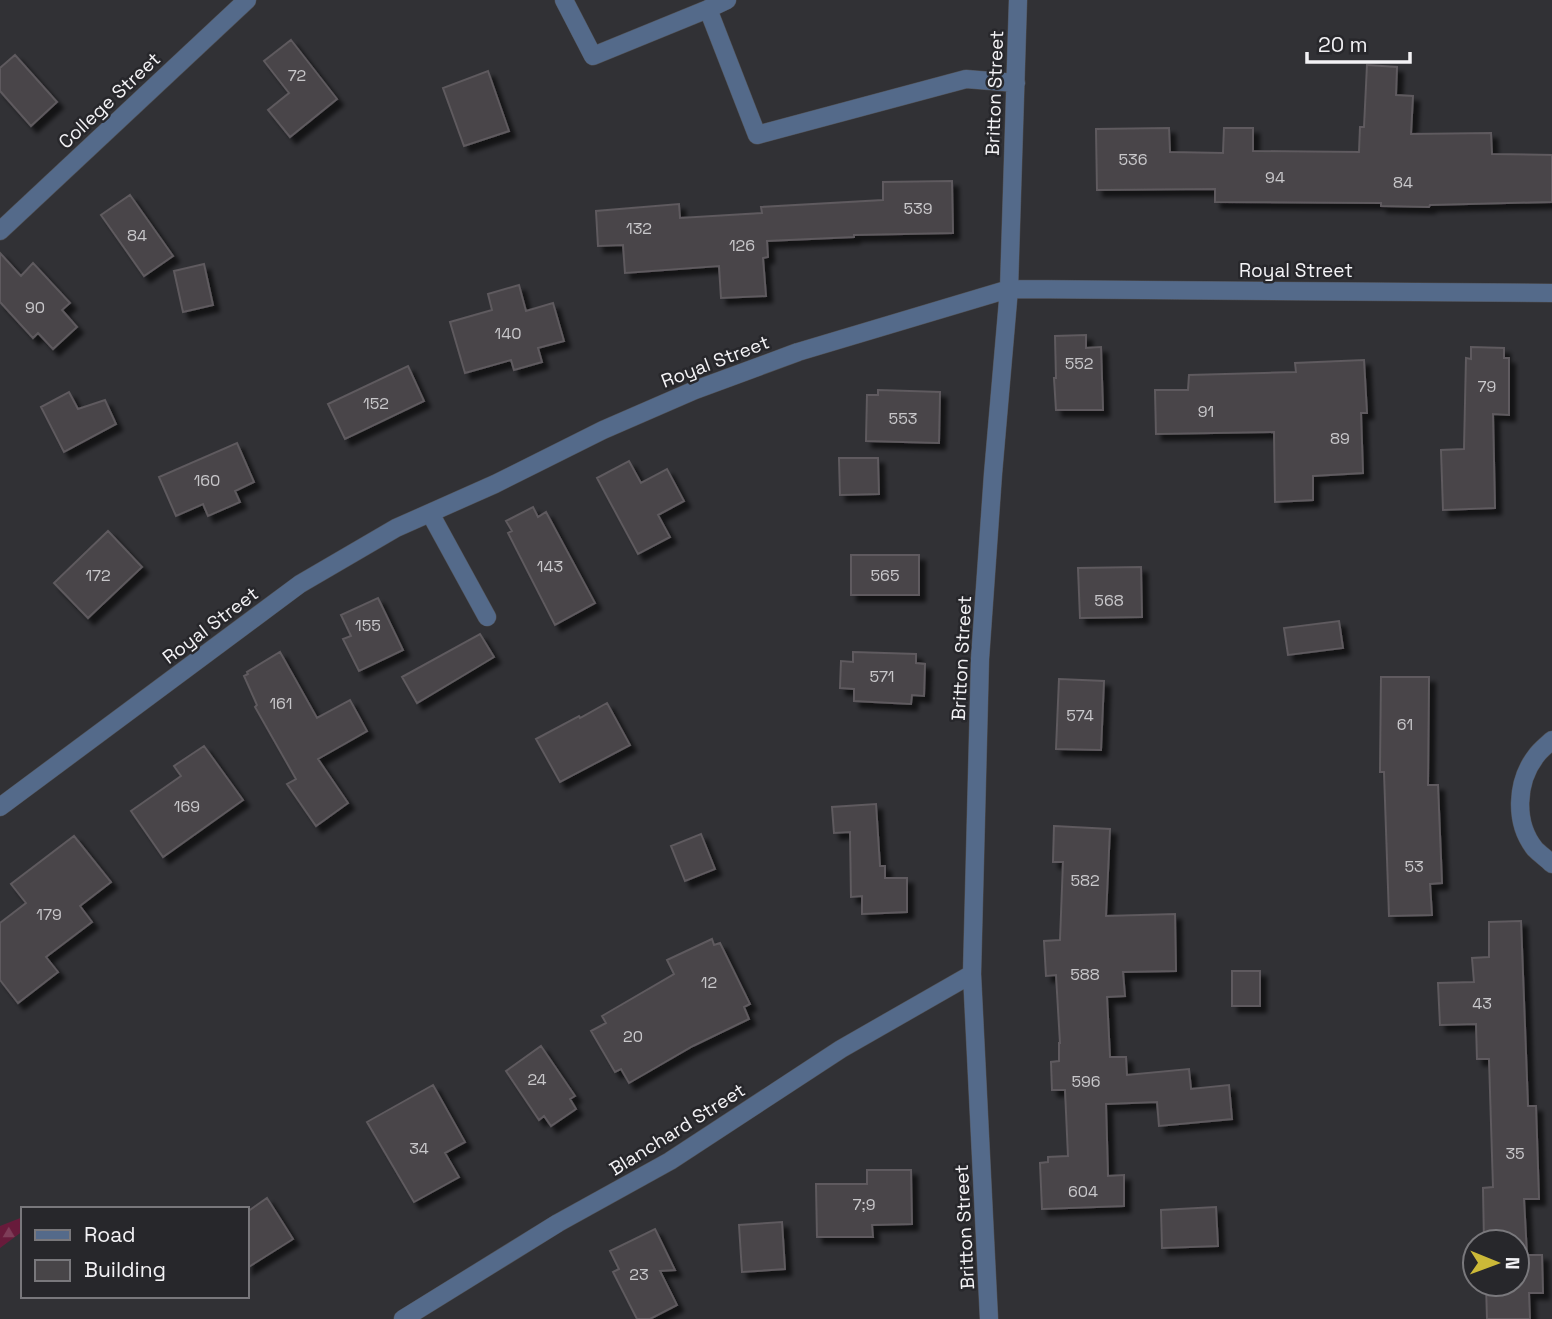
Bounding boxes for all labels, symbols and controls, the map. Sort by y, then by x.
scale bar [1307,21,1410,65]
street label: Britton Street [980,30,1009,156]
text: 20 m [1318,31,1368,58]
street label: College Street [53,47,166,154]
house number: 72 [288,65,306,86]
house number: 536 [1118,149,1148,170]
house number: 94 [1265,167,1285,188]
house number: 84 [1393,172,1413,193]
house number: 539 [903,198,933,219]
house number: 132 [626,218,652,239]
house number: 84 [127,225,147,246]
house number: 126 [729,235,755,256]
street label: Royal Street [1239,258,1353,283]
house number: 90 [25,297,45,318]
house number: 140 [495,323,521,344]
street label: Royal Street [658,329,773,394]
house number: 552 [1065,353,1093,374]
house number: 79 [1478,376,1496,397]
house number: 152 [363,393,389,414]
house number: 91 [1198,401,1214,422]
house number: 553 [889,408,917,429]
house number: 89 [1330,428,1350,449]
house number: 160 [194,470,220,491]
house number: 143 [537,556,563,577]
house number: 172 [85,565,111,586]
house number: 565 [871,565,899,586]
street label: Royal Street [157,581,263,670]
house number: 568 [1094,590,1124,611]
street label: Britton Street [946,595,977,721]
house number: 155 [355,615,381,636]
house number: 571 [870,666,894,687]
house number: 161 [269,693,293,714]
house number: 574 [1066,705,1094,726]
house number: 61 [1397,714,1413,735]
house number: 169 [174,796,200,817]
house number: 53 [1404,856,1424,877]
house number: 582 [1070,870,1100,891]
house number: 179 [36,904,62,925]
house number: 588 [1070,964,1100,985]
house number: 12 [701,972,717,993]
house number: 43 [1472,993,1492,1014]
house number: 20 [623,1026,643,1047]
house number: 24 [527,1069,547,1090]
house number: 596 [1071,1071,1101,1092]
street label: Blanchard Street [605,1078,750,1181]
house number: 34 [409,1138,429,1159]
house number: 35 [1505,1143,1525,1164]
street label: Britton Street [949,1164,980,1290]
house number: 604 [1068,1181,1098,1202]
house number: 7;9 [853,1194,875,1215]
legend [21,1207,248,1298]
text: Road [84,1221,136,1248]
north arrow [1461,1228,1531,1298]
text: Building [84,1256,166,1283]
text: N [1500,1257,1525,1270]
house number: 23 [629,1264,649,1285]

